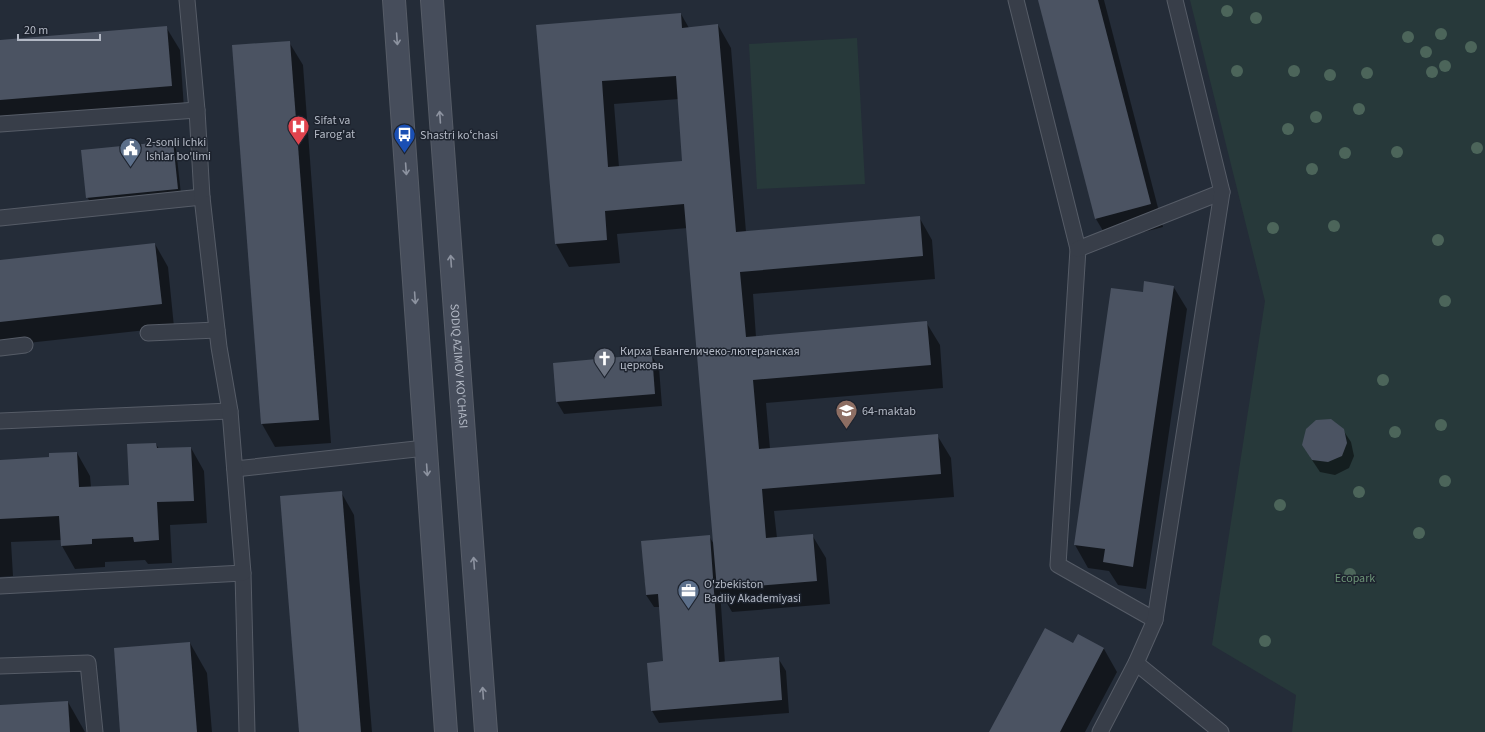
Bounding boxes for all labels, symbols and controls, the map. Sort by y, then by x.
scale bar [18,16,100,42]
text: 20 m [24,22,48,39]
one-way arrow [393,32,400,45]
one-way arrow [437,111,444,124]
place label: Sifat va Farog'at [314,112,355,143]
hospital icon: Sifat va Farog'at [285,114,311,147]
bus stop icon: Shastri koʻchasi [392,122,418,155]
place label: Shastri koʻchasi [420,127,498,144]
place label: 2-sonli Ichki Ishlar bo'limi [146,134,211,165]
public building icon: 2-sonli Ichki Ishlar bo'limi [117,136,143,169]
one-way arrow [402,162,409,175]
one-way arrow [448,255,455,268]
one-way arrow [411,291,418,304]
street label: SODIQ AZIMOV KO'CHASI [446,303,472,429]
place label: Кирха Евангеличеко-лютеранская церковь [620,343,800,374]
church icon: Кирха Евангеличеко-лютеранская церковь [591,345,617,378]
school or university icon: 64-maktab [833,398,859,431]
place label: 64-maktab [862,403,916,420]
one-way arrow [423,463,430,476]
one-way arrow [470,557,477,570]
park label: Ecopark [1335,570,1375,587]
place label: O'zbekiston Badiiy Akademiyasi [704,576,801,607]
office icon: O'zbekiston Badiiy Akademiyasi [675,578,701,611]
one-way arrow [480,687,487,700]

